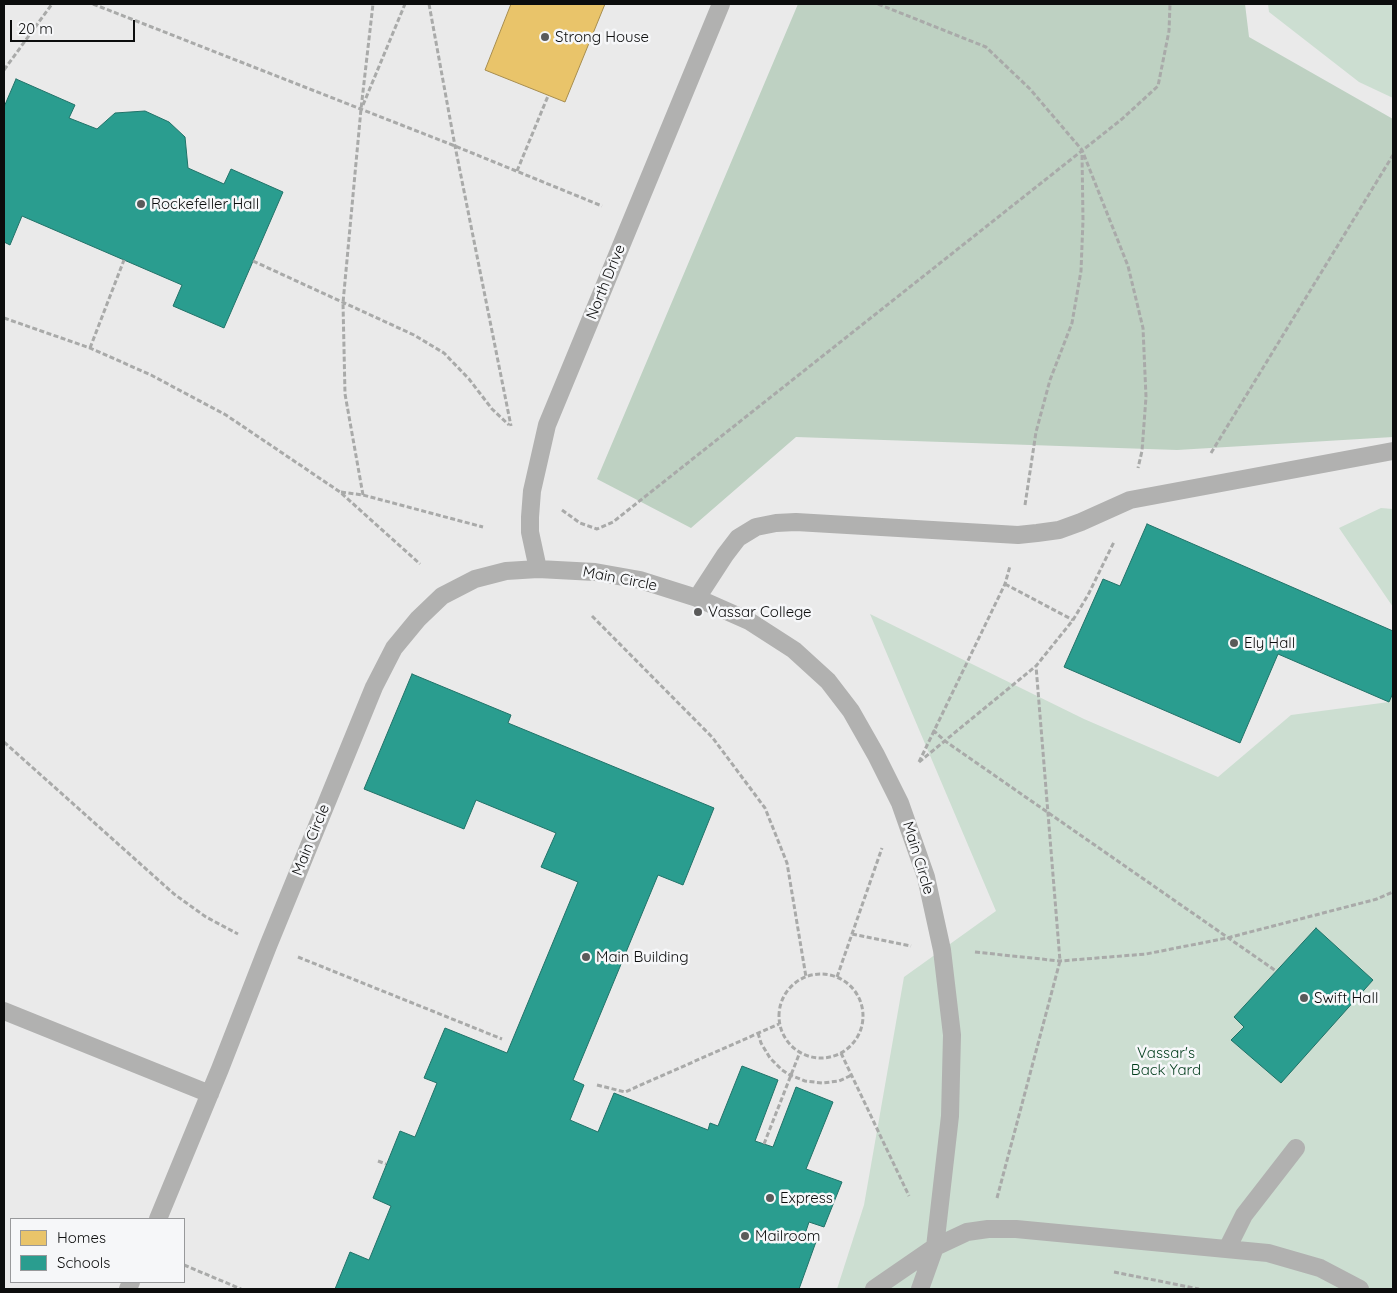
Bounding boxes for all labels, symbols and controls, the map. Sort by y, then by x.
scale bar [12,10,138,42]
text: 20 m [18,19,53,38]
place label: Strong House [555,28,649,46]
marker: Strong House [539,31,551,43]
place label: Rockefeller Hall [151,195,259,213]
marker: Rockefeller Hall [135,198,147,210]
street label: North Drive [583,242,629,322]
street label: Main Circle [581,563,659,595]
place label: Vassar College [708,603,812,621]
marker: Vassar College [692,606,704,618]
place label: Ely Hall [1244,634,1295,652]
marker: Ely Hall [1228,637,1240,649]
street label: Main Circle [289,802,333,878]
street label: Main Circle [898,819,938,897]
place label: Main Building [596,948,689,966]
marker: Main Building [580,951,592,963]
place label: Swift Hall [1314,989,1378,1007]
marker: Swift Hall [1298,992,1310,1004]
park label: Vassar's Back Yard [1131,1044,1201,1079]
place label: Express [780,1189,833,1207]
marker: Express [764,1192,776,1204]
legend [10,1218,185,1283]
place label: Mailroom [755,1227,820,1245]
text: Homes [57,1228,106,1247]
marker: Mailroom [739,1230,751,1242]
text: Schools [57,1253,110,1272]

